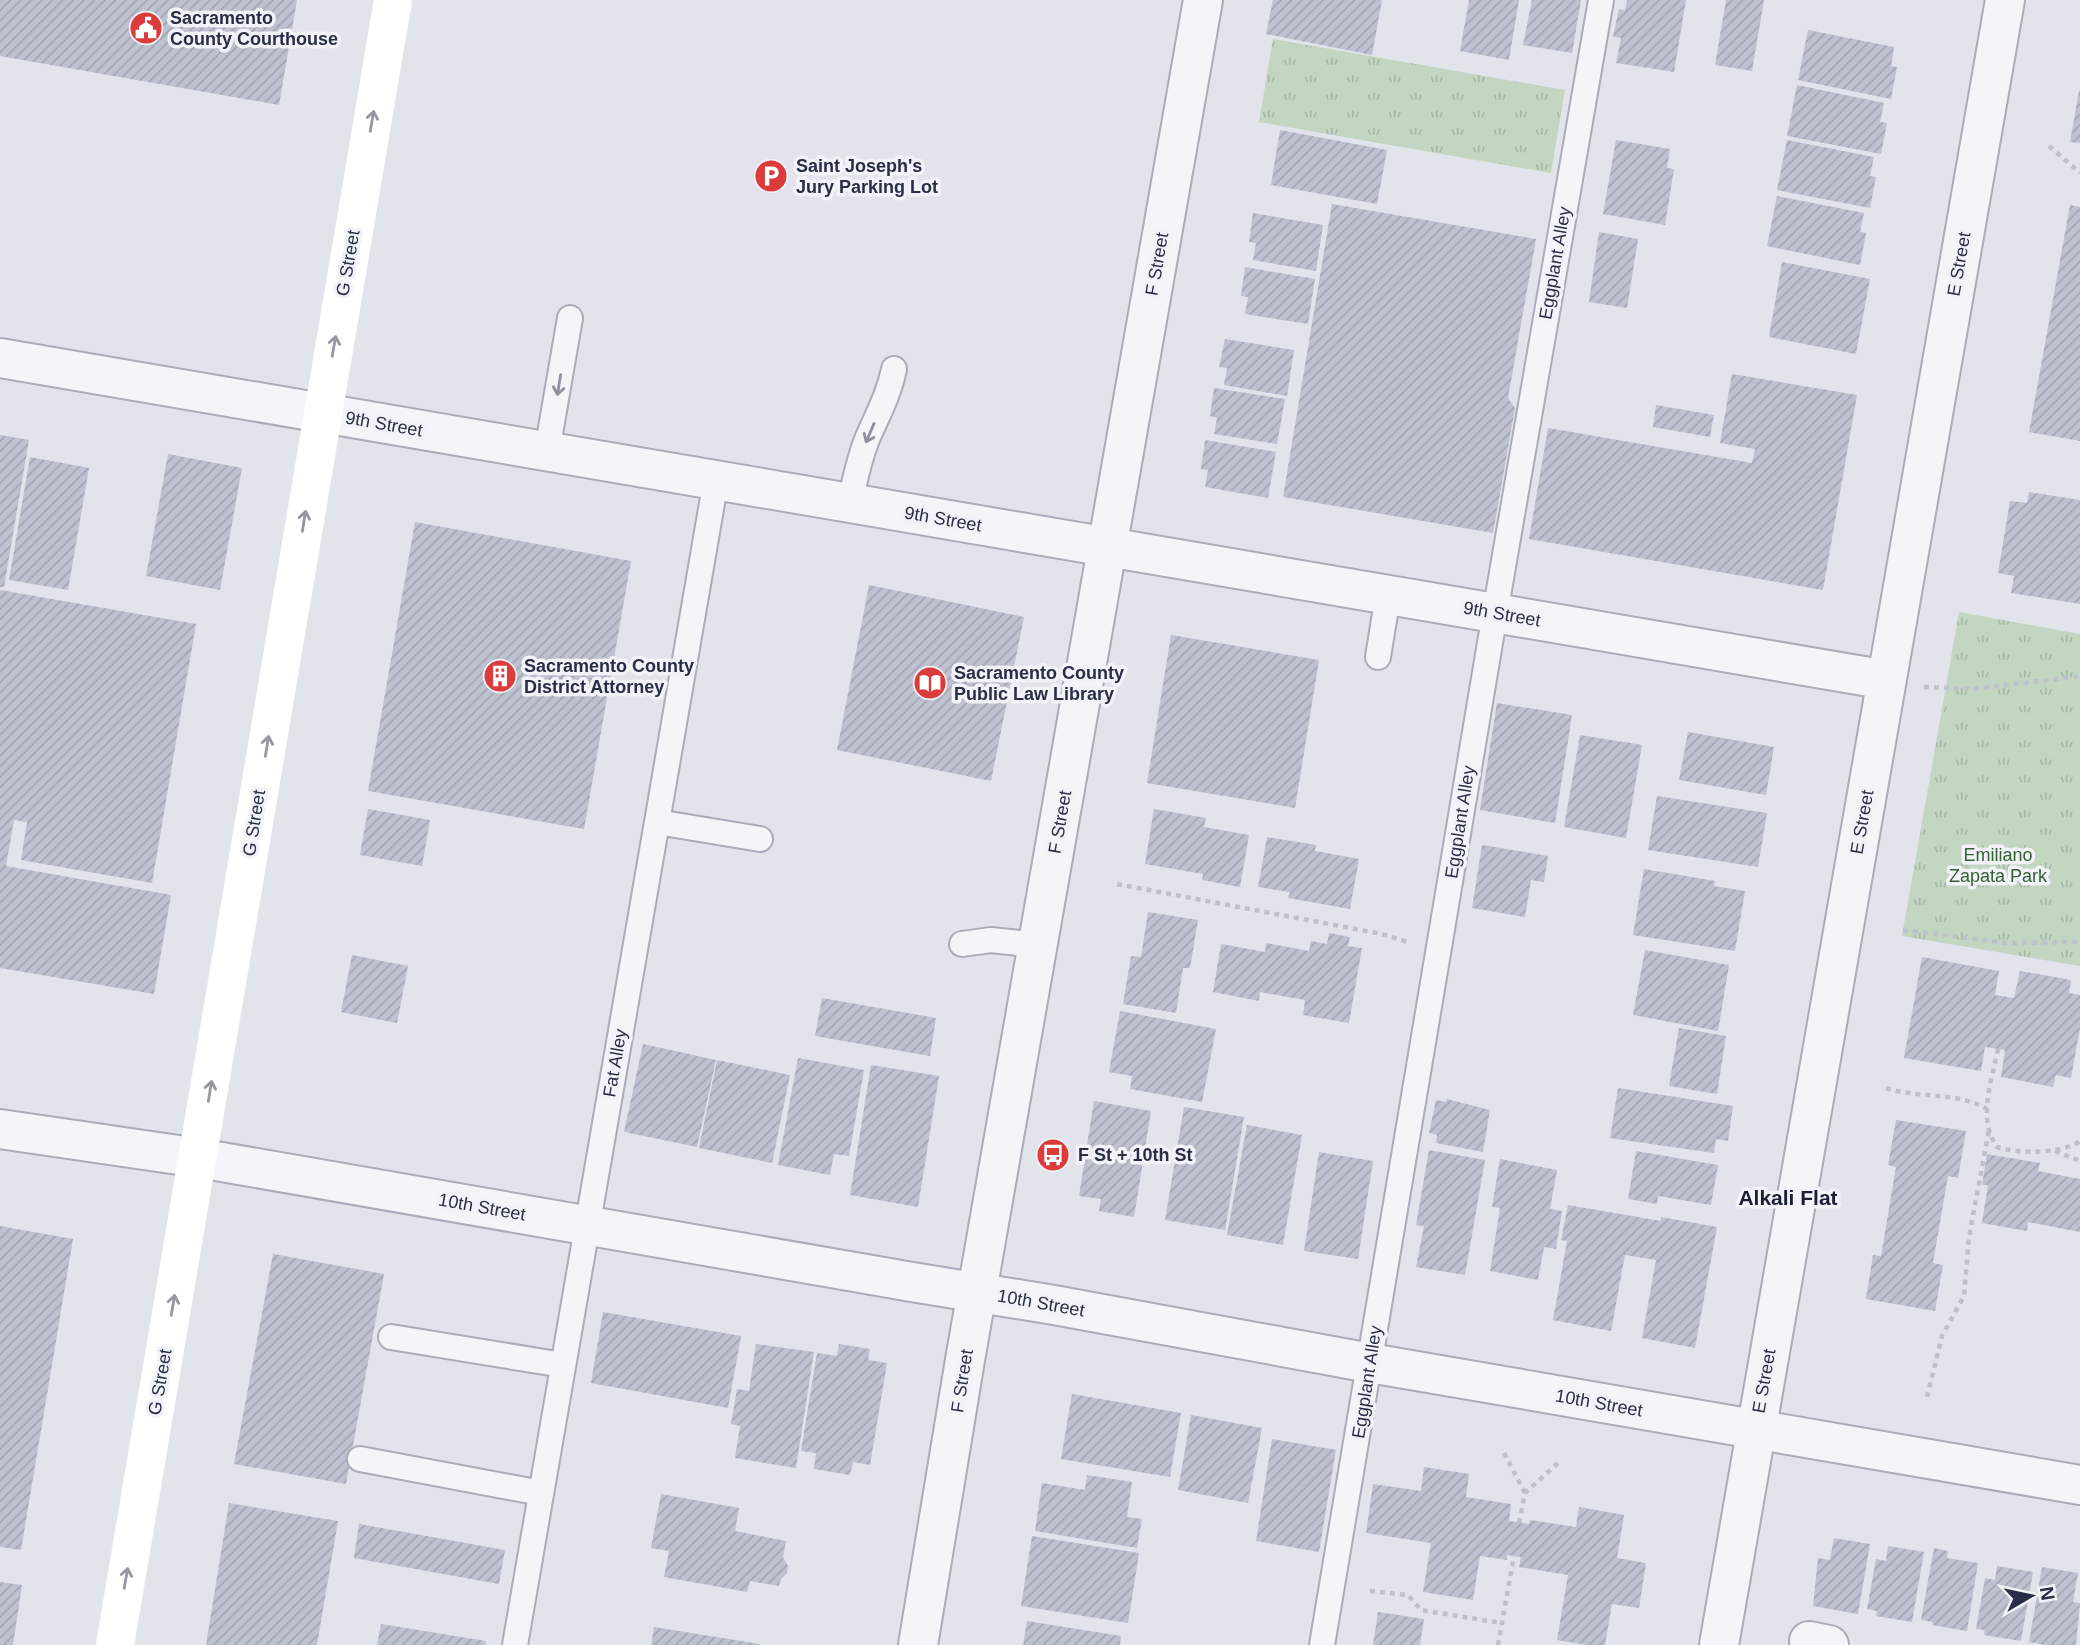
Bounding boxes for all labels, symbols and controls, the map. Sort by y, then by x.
place label: Sacramento County Courthouse [170,8,338,49]
public building icon: Sacramento County Courthouse [127,9,165,47]
one-way arrow [366,110,379,133]
place label: Saint Joseph's Jury Parking Lot [796,156,938,197]
parking icon: Saint Joseph's Jury Parking Lot [752,157,790,195]
street label: Eggplant Alley [1535,205,1575,321]
street label: G Street [332,228,364,298]
street label: E Street [1944,230,1974,298]
street label: F Street [1142,231,1172,297]
one-way arrow [328,335,341,357]
one-way arrow [552,373,565,396]
street label: 9th Street [344,407,424,441]
one-way arrow [863,421,876,443]
street label: 9th Street [903,502,983,536]
one-way arrow [298,511,311,533]
street label: 9th Street [1462,597,1542,631]
place label: Sacramento County District Attorney [524,656,694,697]
building icon: Sacramento County District Attorney [481,657,519,695]
place label: Sacramento County Public Law Library [954,663,1124,704]
library icon: Sacramento County Public Law Library [911,664,949,702]
one-way arrow [261,735,274,758]
street label: Eggplant Alley [1441,764,1479,880]
street label: G Street [239,788,269,858]
street label: E Street [1847,788,1877,856]
street label: F Street [1045,789,1075,855]
park label: Emiliano Zapata Park [1949,845,2048,886]
street label: Fat Alley [599,1027,631,1099]
one-way arrow [204,1080,217,1103]
bus stop icon: F St + 10th St [1034,1136,1072,1174]
place label: F St + 10th St [1078,1145,1193,1165]
district label: Alkali Flat [1738,1186,1838,1209]
street label: 10th Street [437,1190,527,1224]
street label: 10th Street [996,1286,1086,1320]
one-way arrow [167,1294,180,1317]
street label: Eggplant Alley [1348,1324,1386,1440]
street label: G Street [144,1347,176,1417]
street label: E Street [1749,1347,1779,1415]
street label: F Street [947,1348,977,1414]
street label: 10th Street [1554,1386,1644,1420]
north arrow [1996,1561,2066,1631]
one-way arrow [120,1567,133,1590]
text: N [2036,1585,2059,1602]

